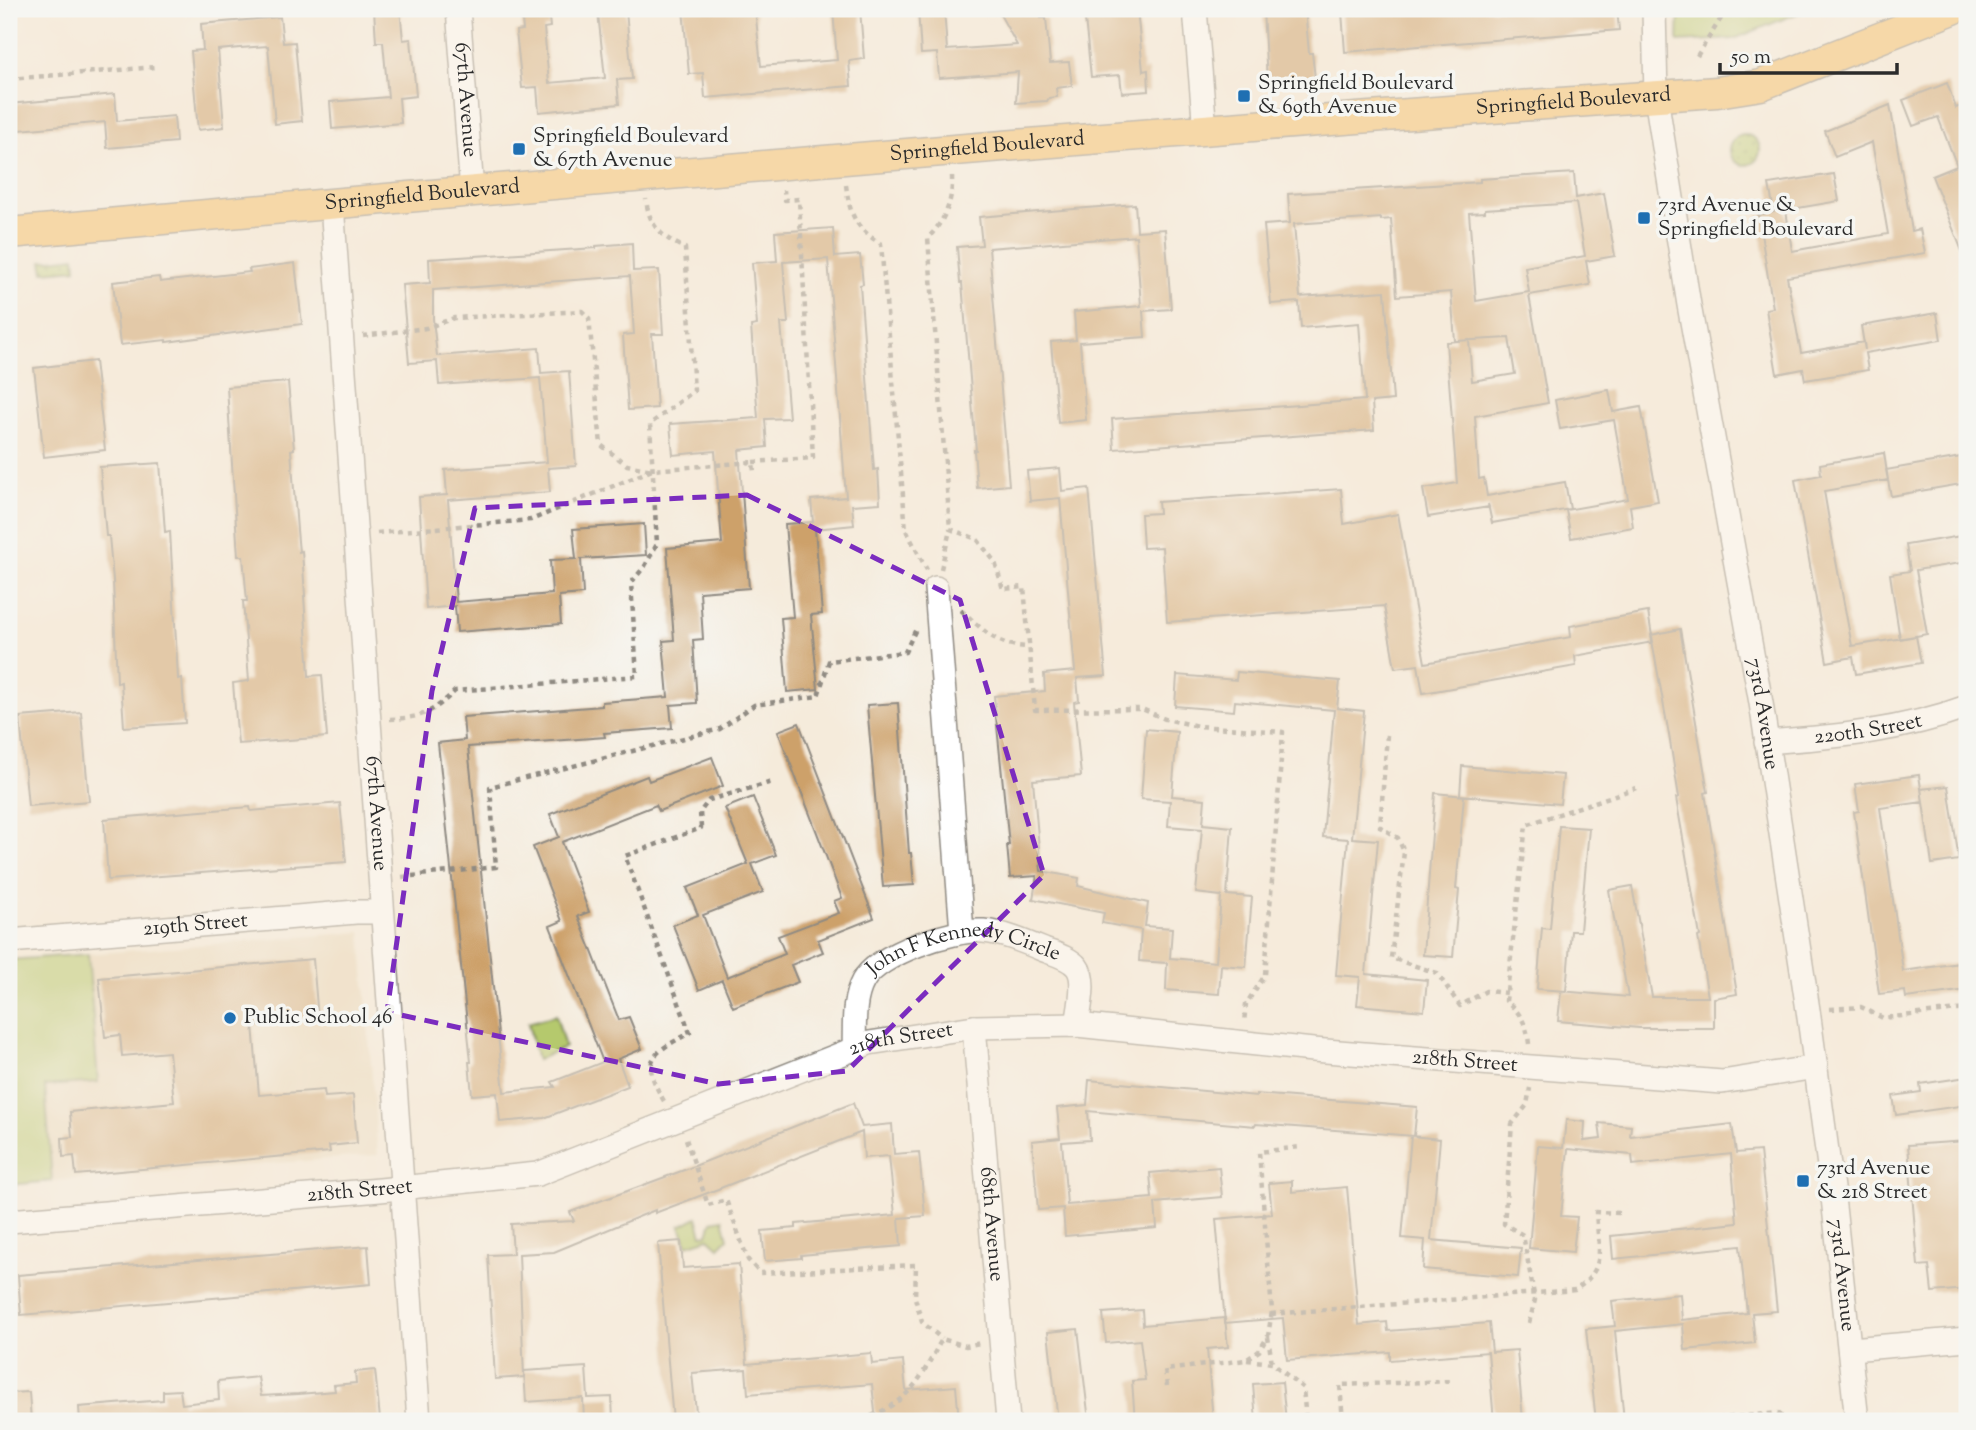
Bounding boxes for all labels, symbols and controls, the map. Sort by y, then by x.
scale bar [1720,32,1897,76]
street label: 67th Avenue [446,41,484,158]
text: 50 m [1730,43,1771,73]
place label: Springfield Boulevard & 69th Avenue [1258,69,1454,123]
street label: Springfield Boulevard [1475,80,1672,124]
marker: Springfield Boulevard & 69th Avenue [1236,88,1252,104]
place label: Springfield Boulevard & 67th Avenue [533,122,729,176]
street label: Springfield Boulevard [888,124,1086,170]
marker: Springfield Boulevard & 67th Avenue [511,141,527,157]
street label: Springfield Boulevard [324,172,521,219]
place label: 73rd Avenue & Springfield Boulevard [1658,191,1854,245]
marker: 73rd Avenue & Springfield Boulevard [1636,210,1652,226]
street label: 73rd Avenue [1738,655,1786,772]
street label: 220th Street [1813,706,1925,753]
street label: 67th Avenue [356,755,395,872]
street label: 219th Street [142,906,249,945]
street label: John F Kennedy Circle [859,916,1064,984]
place label: Public School 46 [244,1003,393,1033]
marker: Public School 46 [222,1010,238,1026]
street label: 218th Street [844,1015,955,1065]
street label: 218th Street [1411,1043,1519,1081]
place label: 73rd Avenue & 218 Street [1817,1154,1930,1208]
street label: 68th Avenue [971,1166,1011,1283]
street label: 218th Street [306,1172,414,1211]
marker: 73rd Avenue & 218 Street [1795,1173,1811,1189]
street label: 73rd Avenue [1820,1217,1862,1333]

